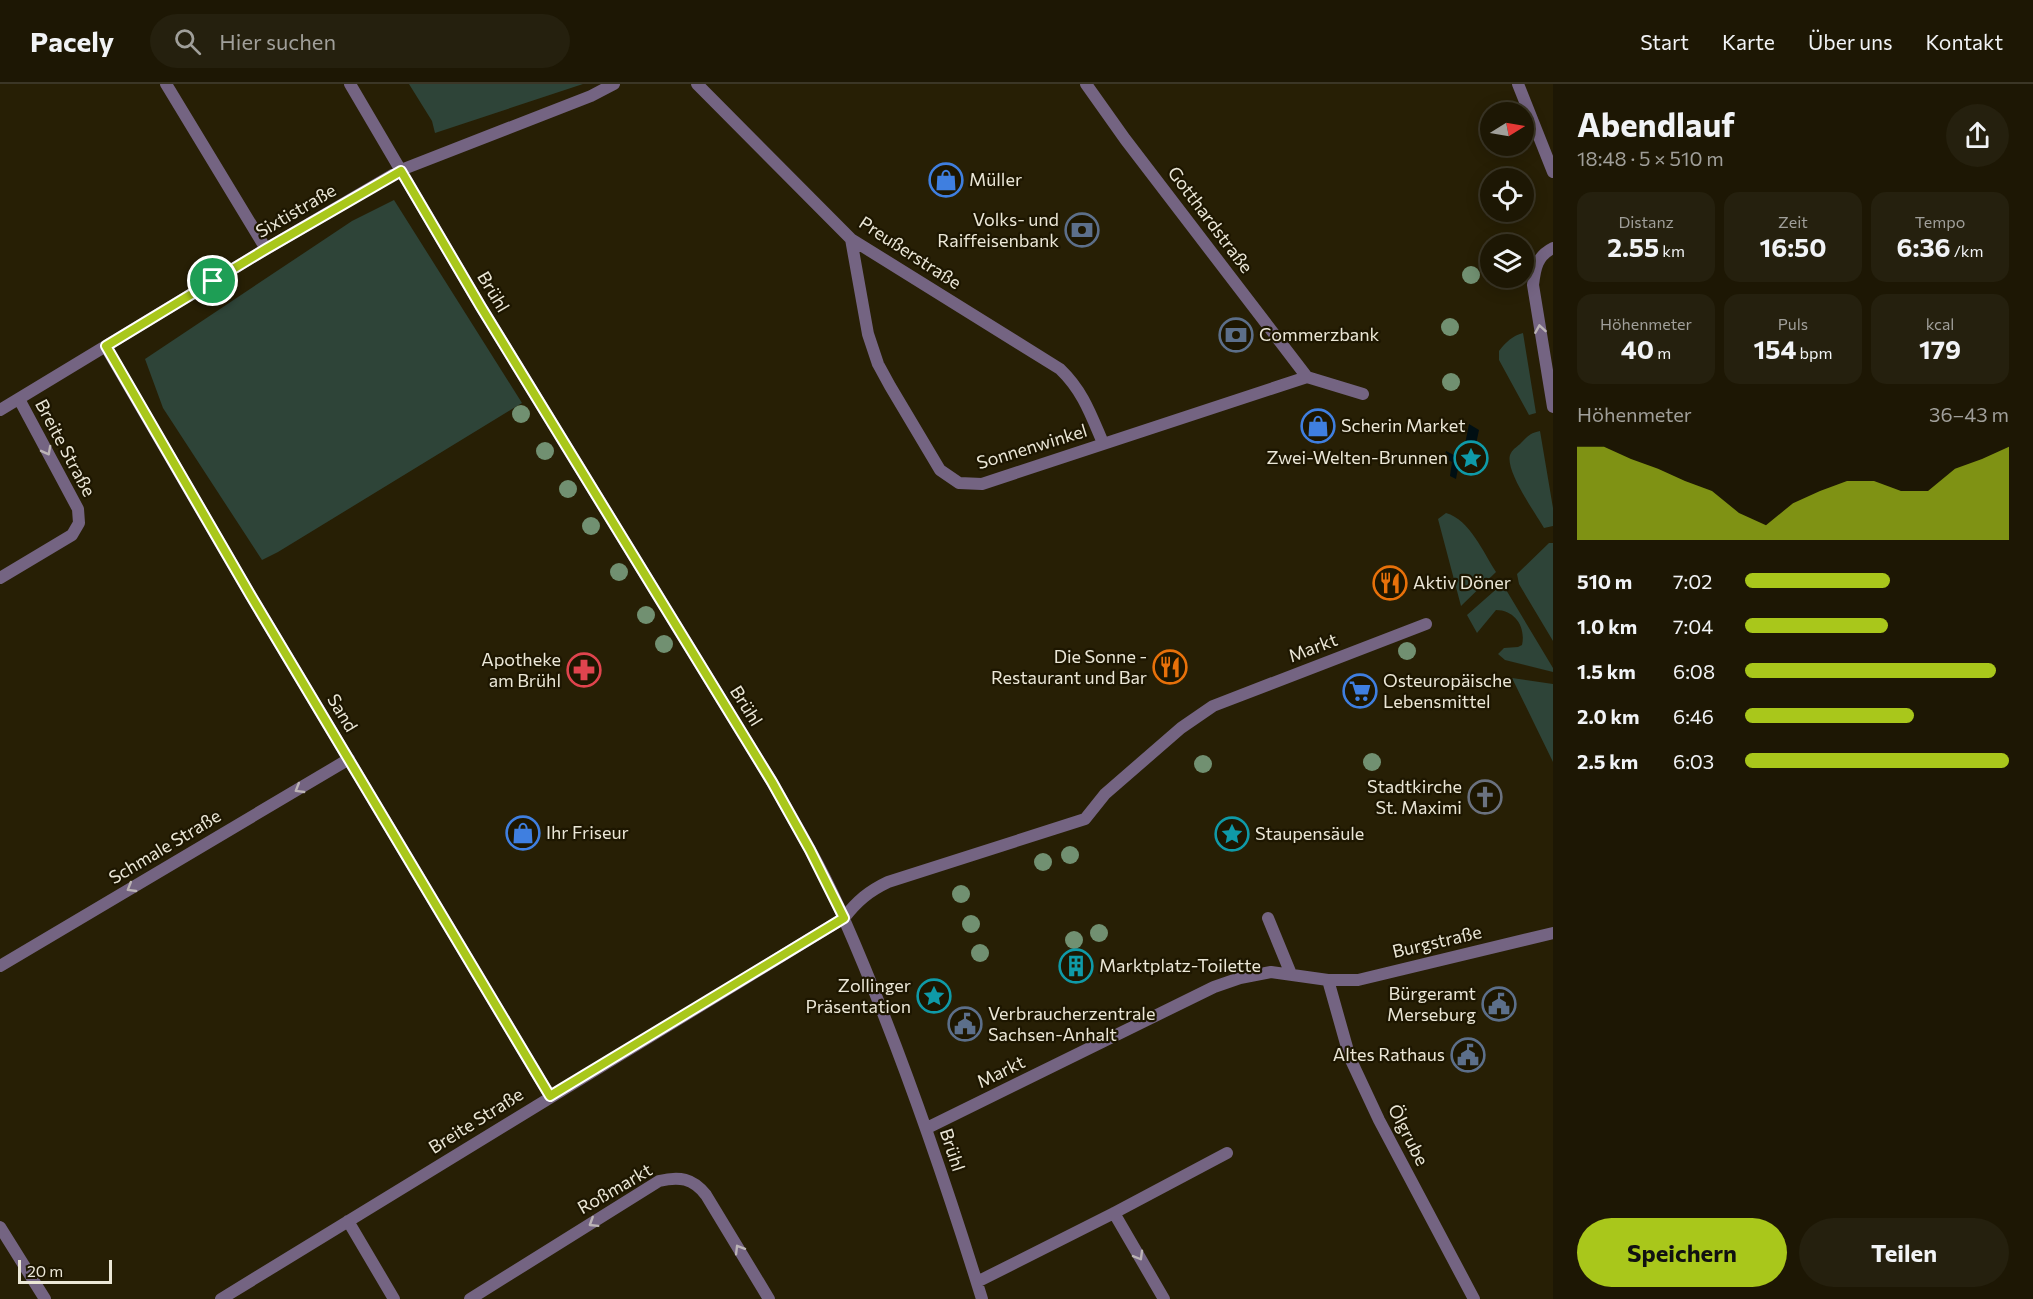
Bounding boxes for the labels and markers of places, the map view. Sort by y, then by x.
shop icon: Müller [928,162,964,198]
place label: Müller [969,168,1022,190]
place label: Volks- und Raiffeisenbank [937,208,1059,251]
bank icon: Volks- und Raiffeisenbank [1064,212,1100,248]
pin [187,255,238,306]
bank icon: Commerzbank [1218,317,1254,353]
place label: Commerzbank [1259,323,1380,345]
shop icon: Scherin Market [1300,408,1336,444]
place label: Scherin Market [1341,414,1466,436]
place icon: Zwei-Welten-Brunnen [1453,440,1489,476]
place label: Zwei-Welten-Brunnen [1267,446,1448,468]
restaurant icon: Aktiv Döner [1372,565,1408,601]
place label: Aktiv Döner [1413,571,1511,593]
place label: Die Sonne - Restaurant und Bar [991,645,1147,688]
place label: Apotheke am Brühl [481,648,561,691]
restaurant icon: Die Sonne - Restaurant und Bar [1152,649,1188,685]
pharmacy icon: Apotheke am Brühl [566,652,602,688]
place label: Osteuropäische Lebensmittel [1383,669,1512,712]
supermarket icon: Osteuropäische Lebensmittel [1342,673,1378,709]
place label: Stadtkirche St. Maximi [1367,775,1462,818]
church icon: Stadtkirche St. Maximi [1467,779,1503,815]
shop icon: Ihr Friseur [505,815,541,851]
place icon: Staupensäule [1214,816,1250,852]
place label: Ihr Friseur [546,821,629,843]
place label: Staupensäule [1255,822,1364,844]
building icon: Marktplatz-Toilette [1058,948,1094,984]
place label: Marktplatz-Toilette [1099,954,1261,976]
place label: Zollinger Präsentation [805,974,911,1017]
place icon: Zollinger Präsentation [916,978,952,1014]
place label: Bürgeramt Merseburg [1387,982,1476,1025]
public building icon: Bürgeramt Merseburg [1481,986,1517,1022]
place label: Verbraucherzentrale Sachsen-Anhalt [988,1002,1155,1045]
public building icon: Verbraucherzentrale Sachsen-Anhalt [947,1006,983,1042]
public building icon: Altes Rathaus [1450,1037,1486,1073]
place label: Altes Rathaus [1333,1043,1445,1065]

